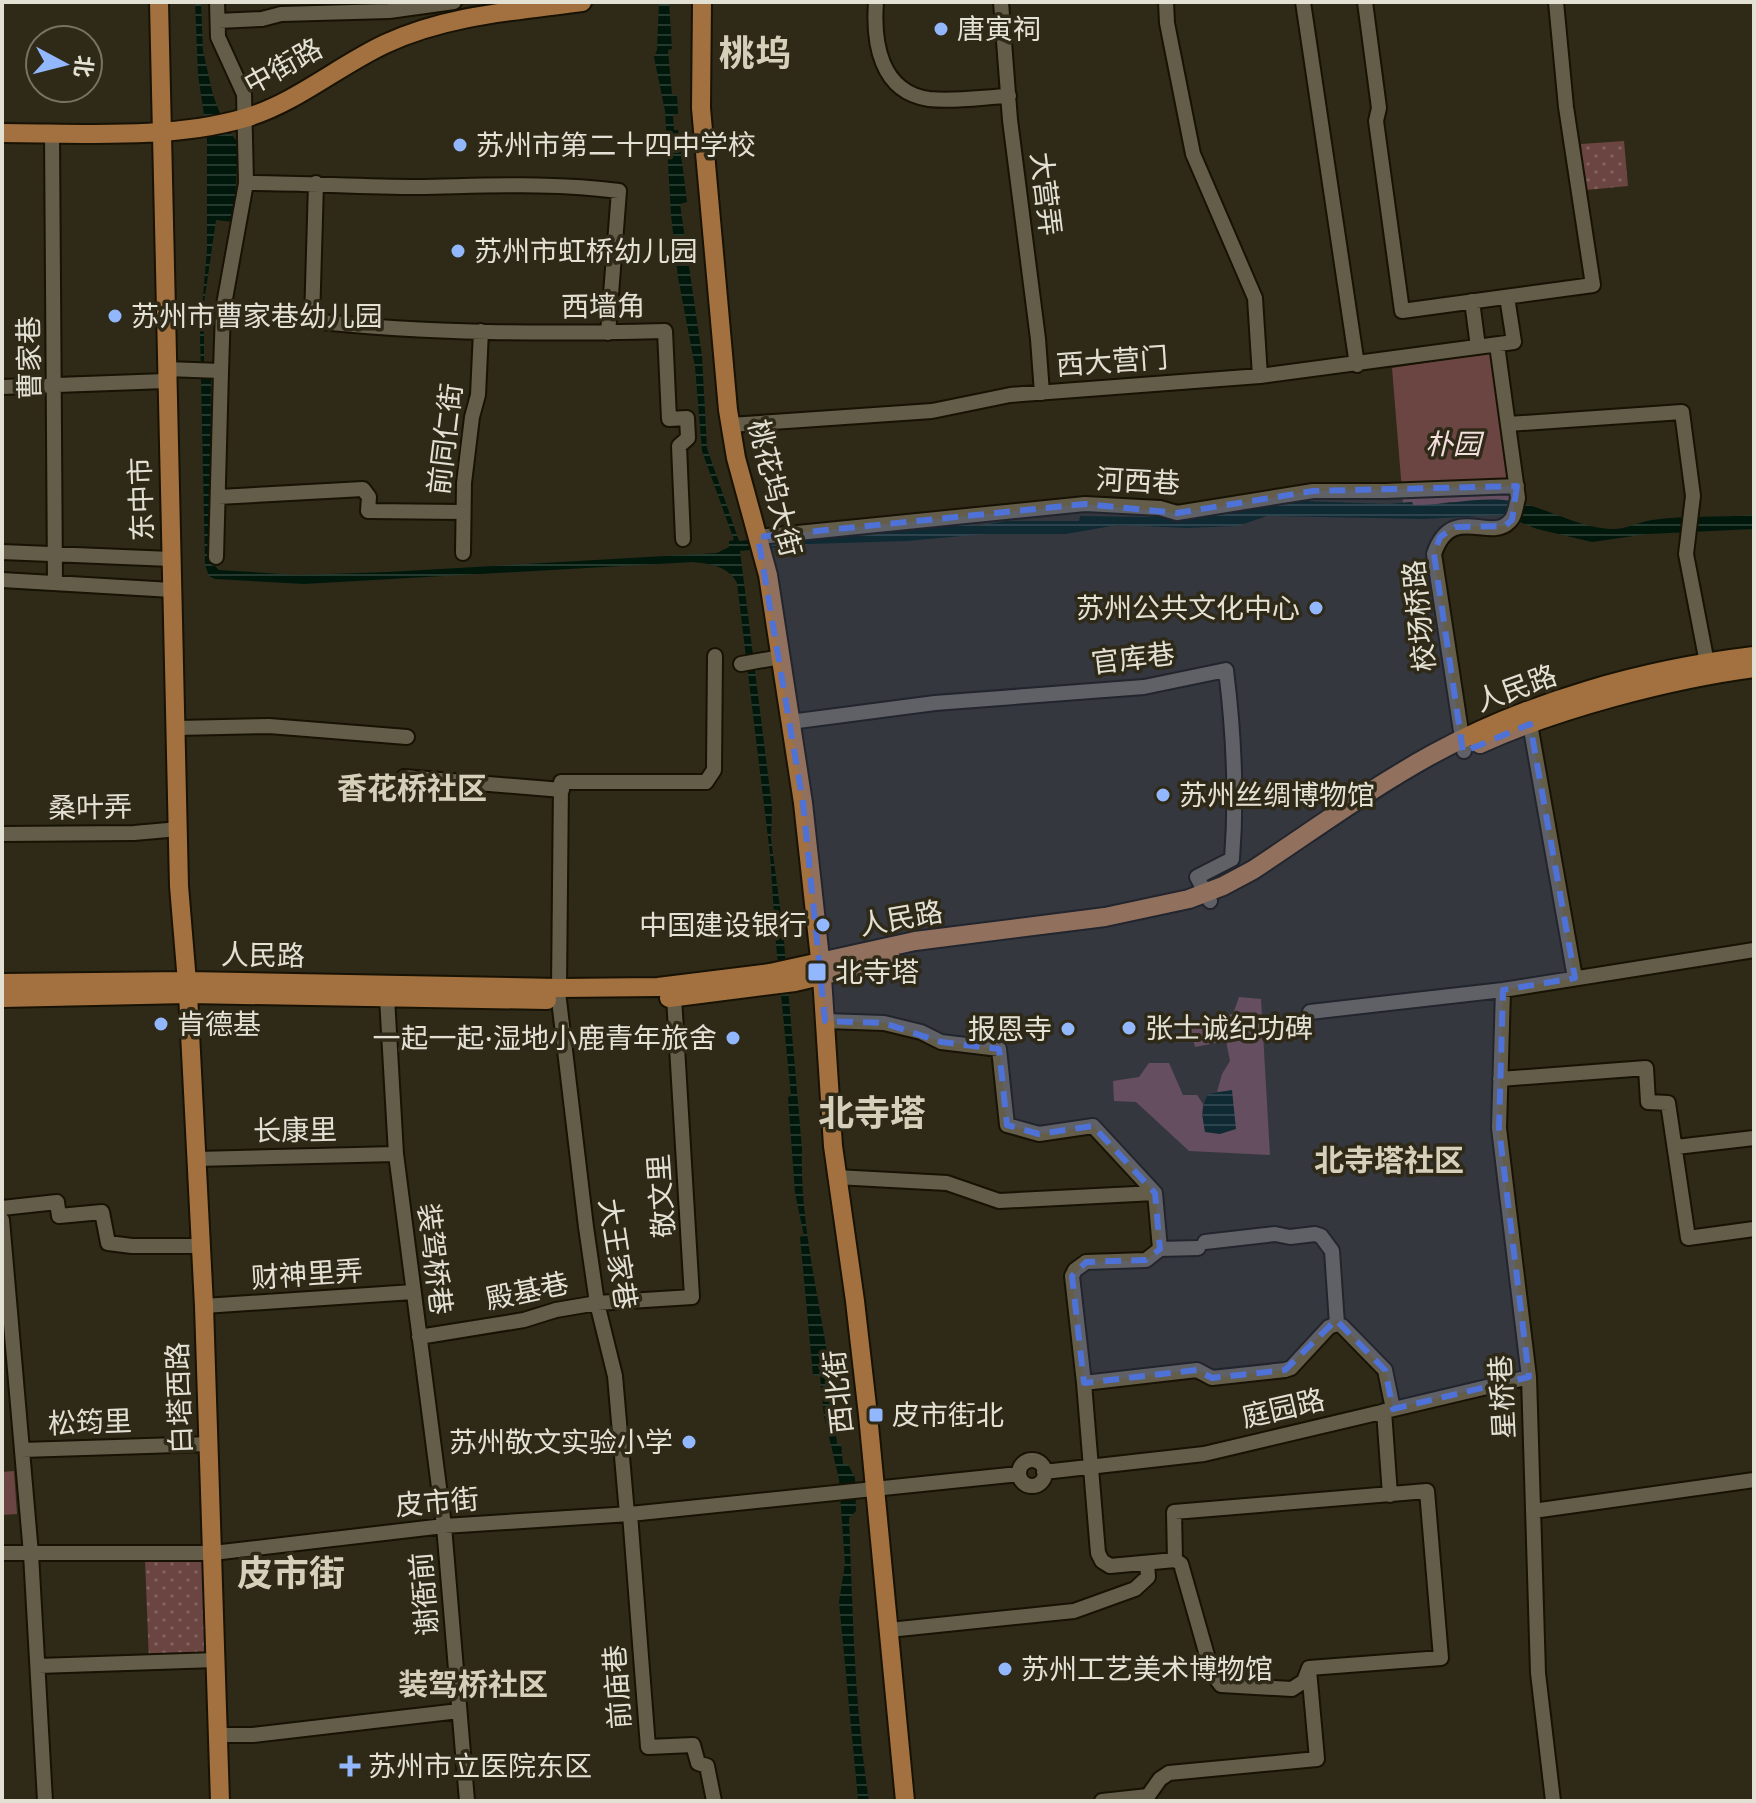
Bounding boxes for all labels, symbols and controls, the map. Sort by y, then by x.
place label: 唐寅祠 [957,10,1041,48]
marker: 唐寅祠 [932,20,950,38]
north arrow [24,24,104,104]
street label: 中街路 [237,29,329,103]
district label: 桃坞 [719,29,791,78]
text: 北 [68,54,100,79]
place label: 苏州市第二十四中学校 [476,126,756,164]
marker: 苏州市第二十四中学校 [451,136,469,154]
street label: 大营弄 [1022,150,1070,238]
place label: 苏州市虹桥幼儿园 [474,232,698,270]
marker: 苏州市虹桥幼儿园 [449,242,467,260]
street label: 西墙角 [561,286,645,326]
place label: 苏州市曹家巷幼儿园 [131,297,383,335]
marker: 苏州市曹家巷幼儿园 [106,307,124,325]
street label: 曹家巷 [9,316,49,400]
street label: 西大营门 [1055,338,1169,384]
street label: 前同仁街 [419,381,471,497]
street label: 桃花坞大街 [740,415,810,561]
park label: 朴园 [1425,425,1485,463]
street label: 东中市 [121,456,161,542]
street label: 河西巷 [1095,460,1181,502]
street label: 校场桥路 [1394,558,1444,674]
place label: 苏州公共文化中心 [1076,589,1300,627]
marker: 苏州公共文化中心 [1307,599,1325,617]
street label: 官库巷 [1089,634,1177,682]
street label: 人民路 [1470,656,1562,720]
district label: 香花桥社区 [337,768,487,809]
place label: 苏州丝绸博物馆 [1179,776,1375,814]
marker: 苏州丝绸博物馆 [1154,786,1172,804]
street label: 桑叶弄 [48,787,132,827]
street label: 人民路 [856,892,946,944]
place label: 中国建设银行 [639,906,807,944]
marker: 中国建设银行 [814,916,832,934]
street label: 人民路 [221,935,305,975]
place label: 北寺塔 [835,953,919,991]
marker: 北寺塔 [806,961,828,983]
place label: 肯德基 [177,1005,261,1043]
place label: 张士诚纪功碑 [1145,1009,1313,1047]
place label: 报恩寺 [968,1010,1052,1048]
marker: 肯德基 [152,1015,170,1033]
place label: 一起一起·湿地小鹿青年旅舍 [373,1019,717,1057]
marker: 张士诚纪功碑 [1120,1019,1138,1037]
marker: 报恩寺 [1059,1020,1077,1038]
marker: 一起一起·湿地小鹿青年旅舍 [724,1029,742,1047]
district label: 北寺塔 [818,1089,926,1138]
street label: 长康里 [253,1110,337,1150]
district label: 北寺塔社区 [1314,1140,1464,1181]
street label: 敬文里 [639,1153,683,1239]
street label: 大王家巷 [590,1196,646,1312]
street label: 装驾桥巷 [409,1201,461,1317]
street label: 财神里弄 [250,1251,364,1297]
street label: 殿基巷 [482,1264,572,1318]
street label: 白塔西路 [158,1341,200,1455]
street label: 西北街 [815,1348,861,1436]
street label: 星桥巷 [1481,1354,1523,1440]
street label: 庭园路 [1238,1380,1328,1436]
place label: 皮市街北 [892,1396,1004,1434]
street label: 松筠里 [47,1402,133,1442]
marker: 皮市街北 [867,1406,885,1424]
place label: 苏州敬文实验小学 [449,1423,673,1461]
marker: 苏州敬文实验小学 [680,1433,698,1451]
street label: 皮市街 [393,1479,481,1525]
district label: 皮市街 [237,1549,345,1598]
street label: 谢衙前 [401,1550,447,1638]
street label: 前庙巷 [595,1644,639,1730]
place label: 苏州工艺美术博物馆 [1021,1650,1273,1688]
marker: 苏州工艺美术博物馆 [996,1660,1014,1678]
district label: 装驾桥社区 [398,1664,548,1705]
place label: 苏州市立医院东区 [368,1747,592,1785]
marker: 苏州市立医院东区 [339,1755,361,1777]

